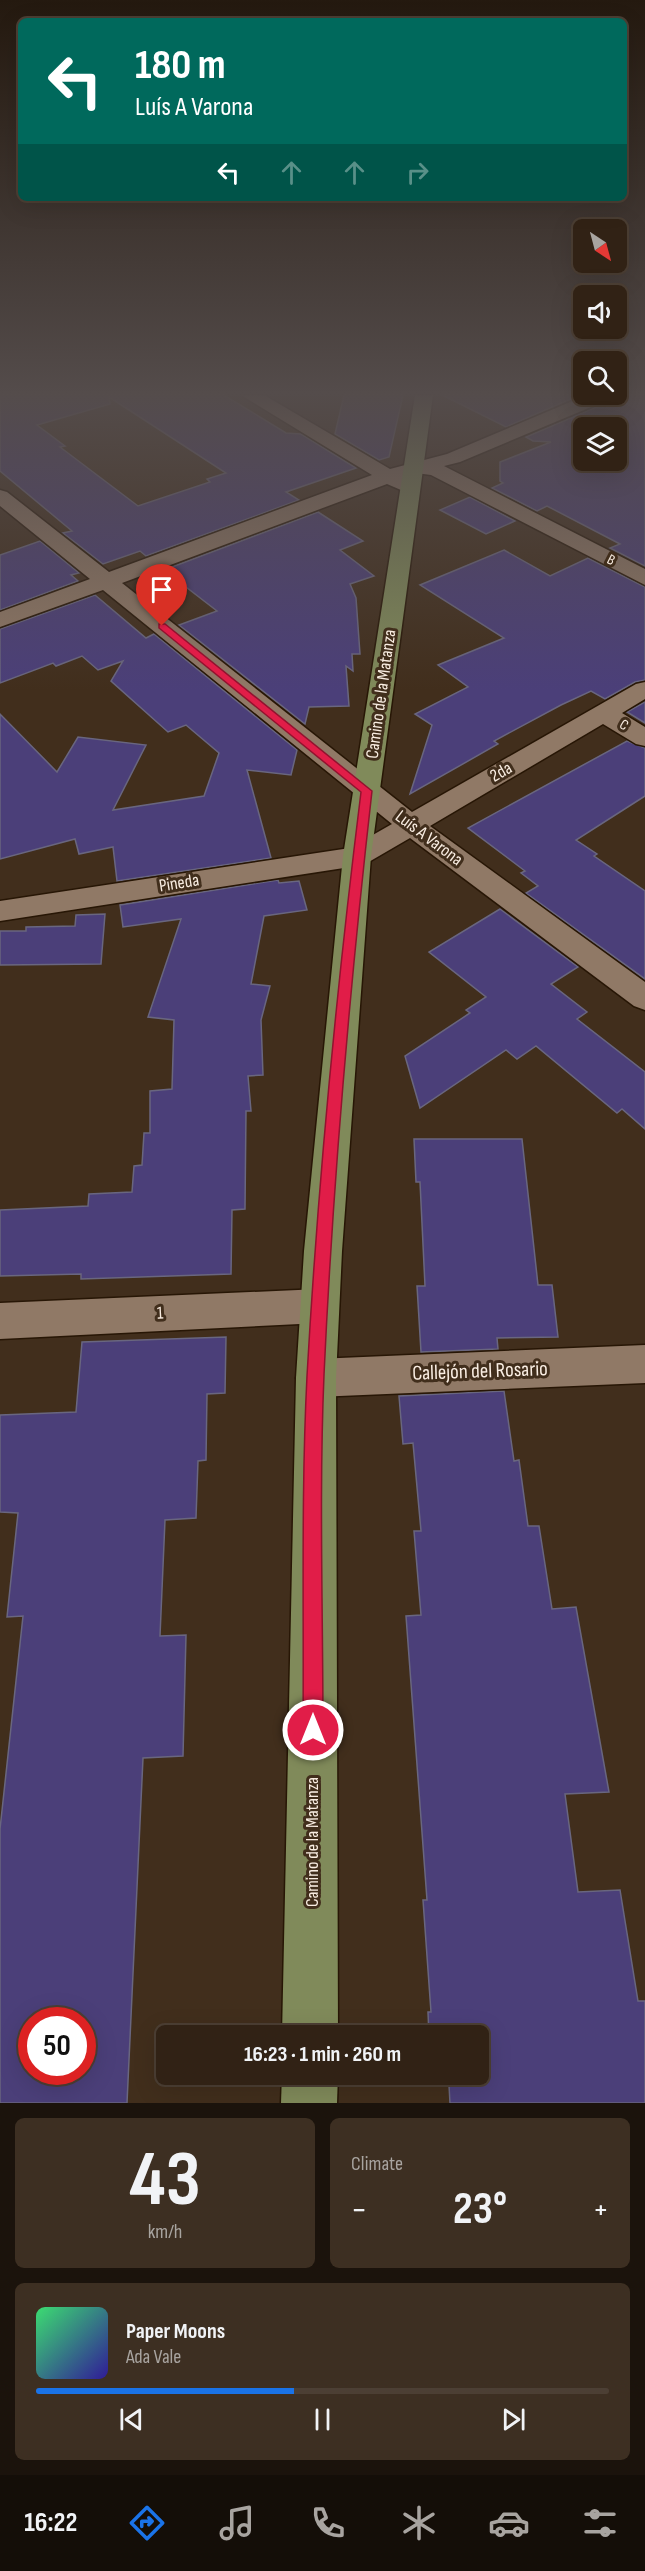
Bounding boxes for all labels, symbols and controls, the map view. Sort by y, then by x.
text: 180 m [135,40,226,91]
icon: left [36,42,114,120]
text: Luís A Varona [135,91,253,123]
icon: left [212,156,245,189]
icon: ahead [275,156,308,189]
icon: ahead [338,156,371,189]
icon: right [401,156,434,189]
north arrow [573,219,627,273]
map controls [573,219,627,471]
button: sound [573,285,627,339]
button: search [573,351,627,405]
button: layers [573,417,627,471]
street label: B [604,550,619,570]
pin [136,564,187,626]
icon: arrive [145,573,178,606]
street label: Camino de la Matanza [362,628,400,760]
street label: C [616,715,632,735]
street label: 2da [486,757,516,787]
street label: Luís A Varona [391,806,467,870]
street label: Pineda [157,869,201,897]
street label: 1 [156,1302,164,1324]
street label: Callejón del Rosario [412,1356,548,1386]
position arrow [281,1698,345,1762]
street label: Camino de la Matanza [302,1777,323,1907]
speed limit sign: 50 [18,2007,96,2085]
text: 16:23 · 1 min · 260 m [244,2041,401,2068]
text: 43 [129,2134,201,2227]
text: Climate [351,2152,403,2176]
text: 23° [453,2182,507,2237]
text: − [351,2190,367,2230]
text: + [593,2190,609,2230]
text: km/h [148,2220,182,2244]
text: Paper Moons [126,2318,225,2345]
text: Ada Vale [126,2345,181,2369]
icon: previous [115,2403,148,2436]
icon: pause [306,2403,339,2436]
icon: next [497,2403,530,2436]
icon: directions [126,2502,168,2544]
icon: music [216,2502,258,2544]
icon: phone [307,2502,349,2544]
icon: climate [398,2502,440,2544]
icon: car [488,2502,530,2544]
icon: filters [579,2502,621,2544]
text: 16:22 [24,2507,77,2539]

